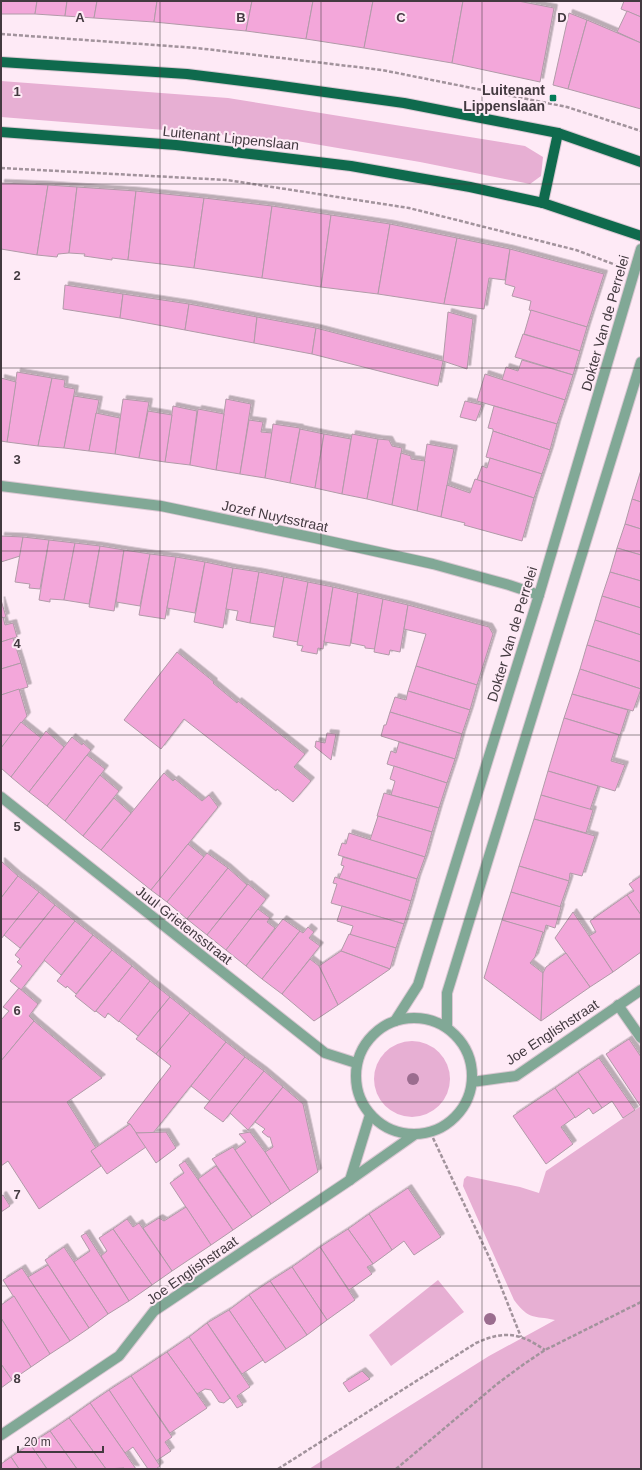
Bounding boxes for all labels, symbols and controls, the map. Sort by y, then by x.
text: A [75,10,85,25]
text: B [236,10,246,25]
text: C [396,10,406,25]
text: D [557,10,567,25]
place label: Luitenant Lippenslaan [463,82,545,114]
text: 1 [13,84,21,99]
marker: Luitenant Lippenslaan [548,93,558,103]
street label: Luitenant Lippenslaan [162,123,300,153]
street label: Dokter Van de Perrelei [578,253,632,393]
text: 2 [13,268,21,283]
text: 3 [13,452,21,467]
street label: Jozef Nuytsstraat [220,497,330,535]
street label: Dokter Van de Perrelei [484,564,540,704]
text: 4 [13,636,21,651]
text: 5 [13,819,21,834]
street label: Juul Grietensstraat [133,883,235,968]
street label: Joe Englishstraat [503,996,601,1068]
text: 6 [13,1003,21,1018]
text: 7 [13,1187,21,1202]
street label: Joe Englishstraat [143,1233,241,1307]
text: 8 [13,1371,21,1386]
scale bar [18,1428,103,1454]
text: 20 m [24,1435,51,1449]

